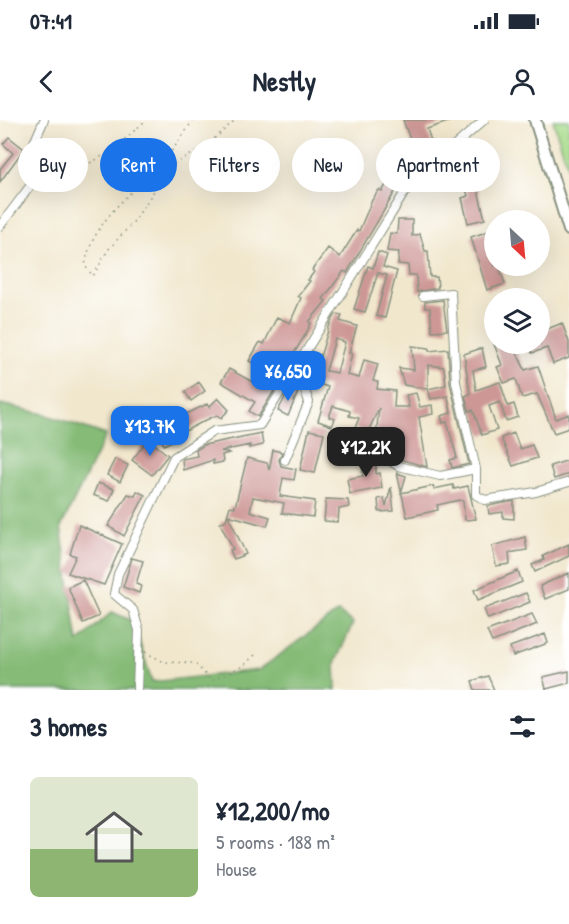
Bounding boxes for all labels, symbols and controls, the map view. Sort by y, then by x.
text: 07:41 [30,6,72,36]
text: Nestly [253,63,316,99]
icon: back [30,65,63,98]
icon: person [506,65,539,98]
chip: Buy [18,138,88,192]
chip: Rent [100,138,177,192]
chip: Filters [189,138,280,192]
chip: New [292,138,364,192]
chip: Apartment [376,138,500,192]
north arrow [484,210,550,276]
map controls [484,210,550,354]
button: layers [484,288,550,354]
pin: ¥6,650 [239,351,337,402]
text: ¥6,650 [265,357,311,384]
pin: ¥13.7K [101,406,199,457]
text: ¥13.7K [125,412,175,439]
pin: ¥12.2K [317,427,415,478]
text: ¥12.2K [341,433,391,460]
text: 3 homes [30,709,107,744]
icon: filters [506,710,539,743]
text: ¥12,200/mo [216,793,330,828]
icon: home [78,801,150,873]
text: 5 rooms · 188 m² [216,828,335,855]
text: House [216,855,257,882]

